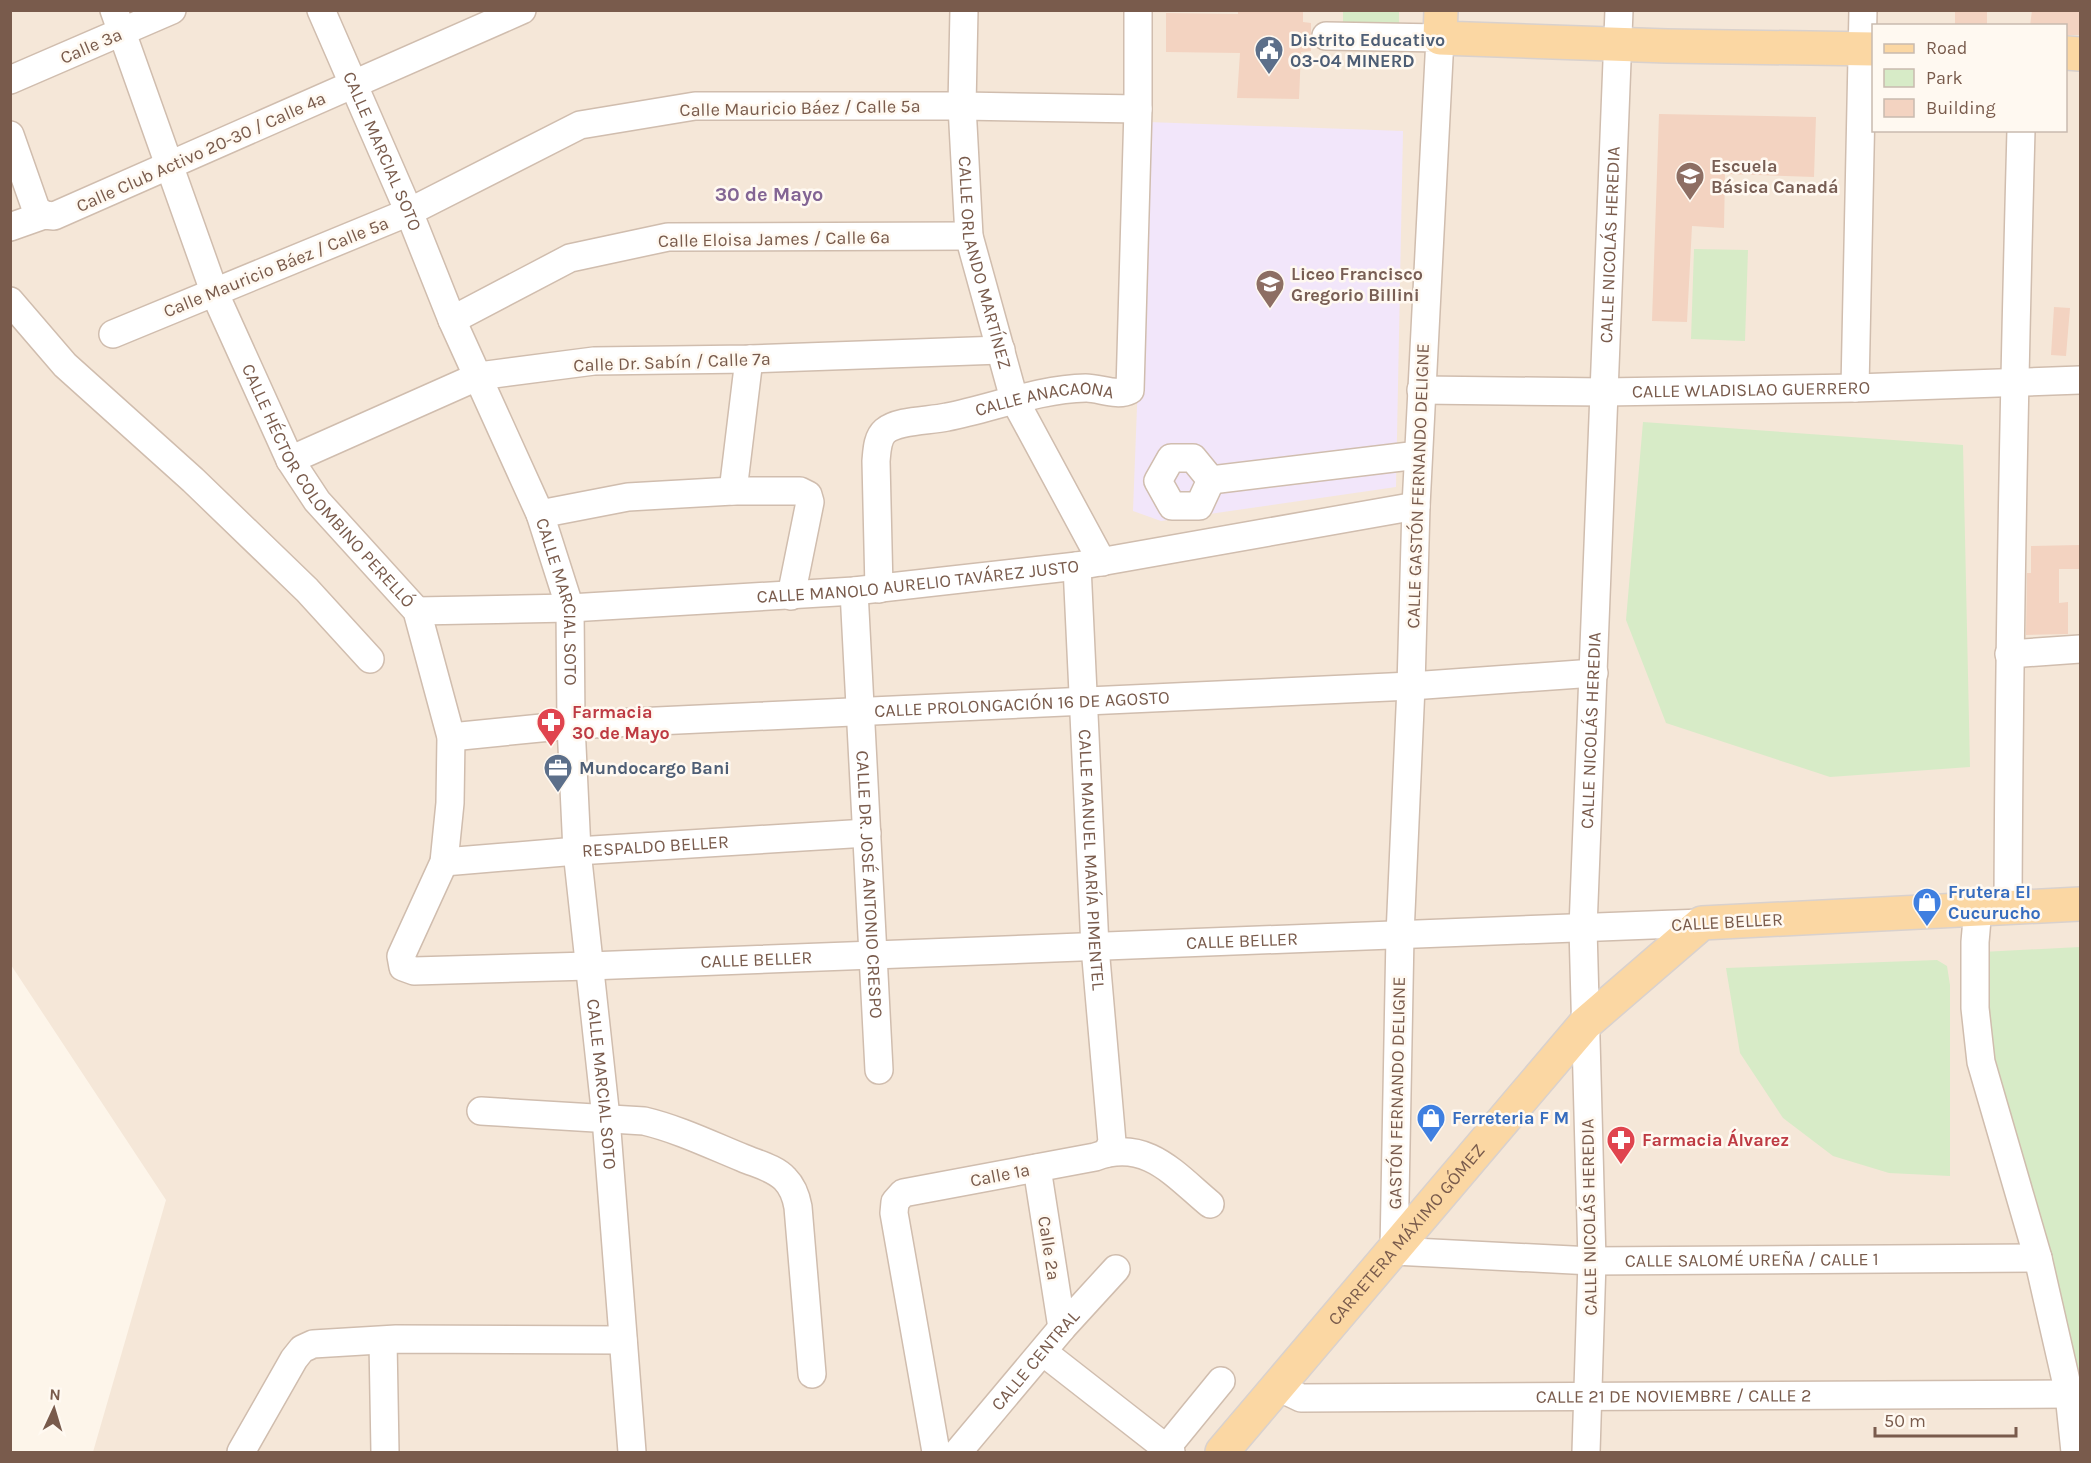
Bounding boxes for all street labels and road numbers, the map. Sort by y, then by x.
street label: Calle 3ª [57,23,125,69]
street label: CALLE MARCIAL SOTO [338,68,426,234]
street label: Calle Club Activo 20-30 / Calle 4ª [73,87,329,217]
street label: Calle Mauricio Báez / Calle 5ª [679,95,921,121]
street label: CALLE NICOLÁS HEREDIA [1595,146,1625,344]
street label: CALLE ORLANDO MARTÍNEZ [954,155,1016,372]
street label: Calle Mauricio Báez / Calle 5ª [160,212,392,322]
street label: Calle Eloisa James / Calle 6ª [658,226,890,252]
street label: CALLE GASTÓN FERNANDO DELIGNE [1401,343,1434,629]
street label: Calle Dr. Sabín / Calle 7ª [573,348,771,376]
street label: CALLE HÉCTOR COLOMBINO PERELLÓ [237,360,420,612]
street label: CALLE WLADISLAO GUERRERO [1632,376,1871,403]
street label: CALLE ANACAONA [973,377,1116,421]
street label: CALLE MARCIAL SOTO [531,515,582,686]
street label: CALLE MANOLO AURELIO TAVÁREZ JUSTO [756,555,1080,608]
street label: CALLE NICOLÁS HEREDIA [1576,631,1606,829]
street label: CALLE PROLONGACIÓN 16 DE AGOSTO [874,686,1170,722]
street label: CALLE MANUEL MARÍA PIMENTEL [1074,728,1110,992]
street label: CALLE DR. JOSÉ ANTONIO CRESPO [851,750,887,1019]
street label: RESPALDO BELLER [581,831,730,862]
street label: CALLE BELLER [1671,908,1783,936]
street label: CALLE BELLER [1186,928,1298,954]
street label: CALLE BELLER [700,946,813,973]
street label: GASTÓN FERNANDO DELIGNE [1383,976,1410,1210]
street label: CALLE MARCIAL SOTO [582,998,621,1170]
street label: CALLE NICOLÁS HEREDIA [1575,1118,1602,1316]
street label: CARRETERA MÁXIMO GÓMEZ [1323,1139,1489,1330]
street label: Calle 1ª [968,1158,1032,1192]
street label: Calle 2ª [1033,1214,1065,1282]
street label: CALLE SALOMÉ UREÑA / CALLE 1 [1625,1248,1879,1272]
street label: CALLE CENTRAL [987,1305,1084,1415]
street label: CALLE 21 DE NOVIEMBRE / CALLE 2 [1536,1384,1811,1408]

